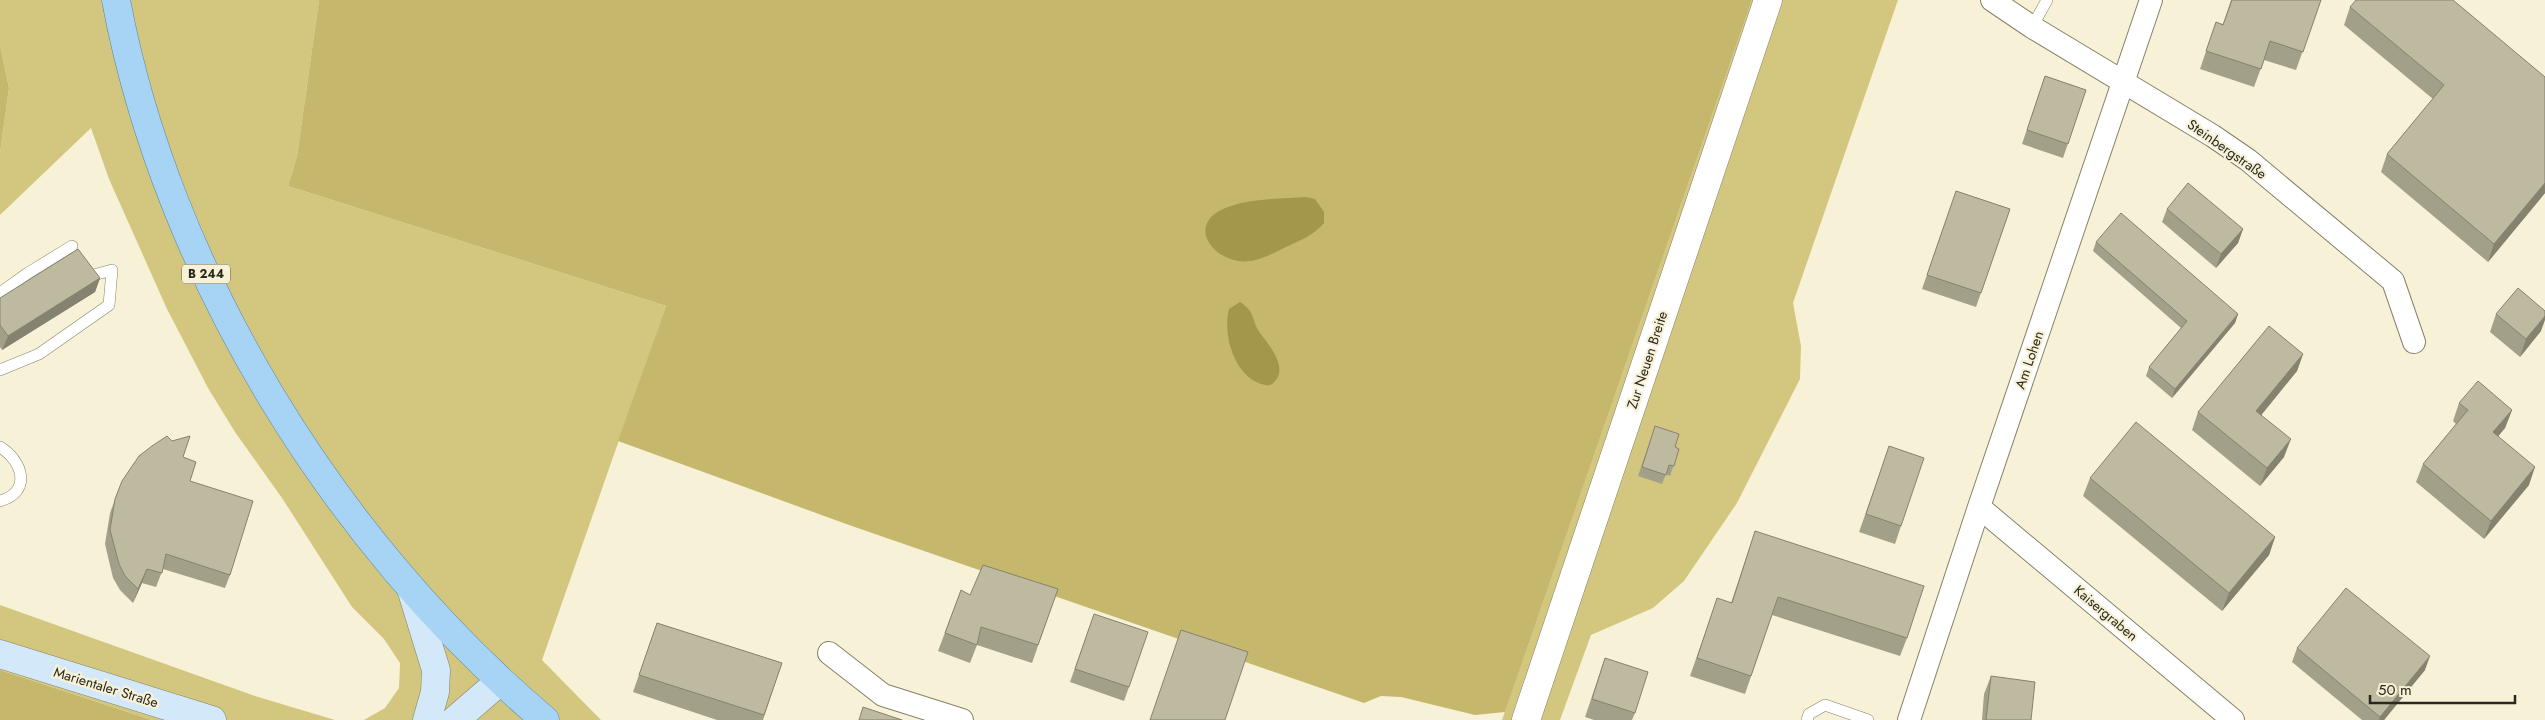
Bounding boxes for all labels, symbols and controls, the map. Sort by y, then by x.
street label: Steinbergstraße [2183,114,2271,184]
road number: B 244 [182,264,230,284]
street label: Zur Neuen Breite [1622,309,1672,411]
street label: Am Lohen [2010,328,2048,392]
street label: Kaisergraben [2070,580,2142,646]
street label: Marientaler Straße [51,662,161,712]
scale bar [2370,672,2515,704]
text: 50 m [2378,679,2412,701]

